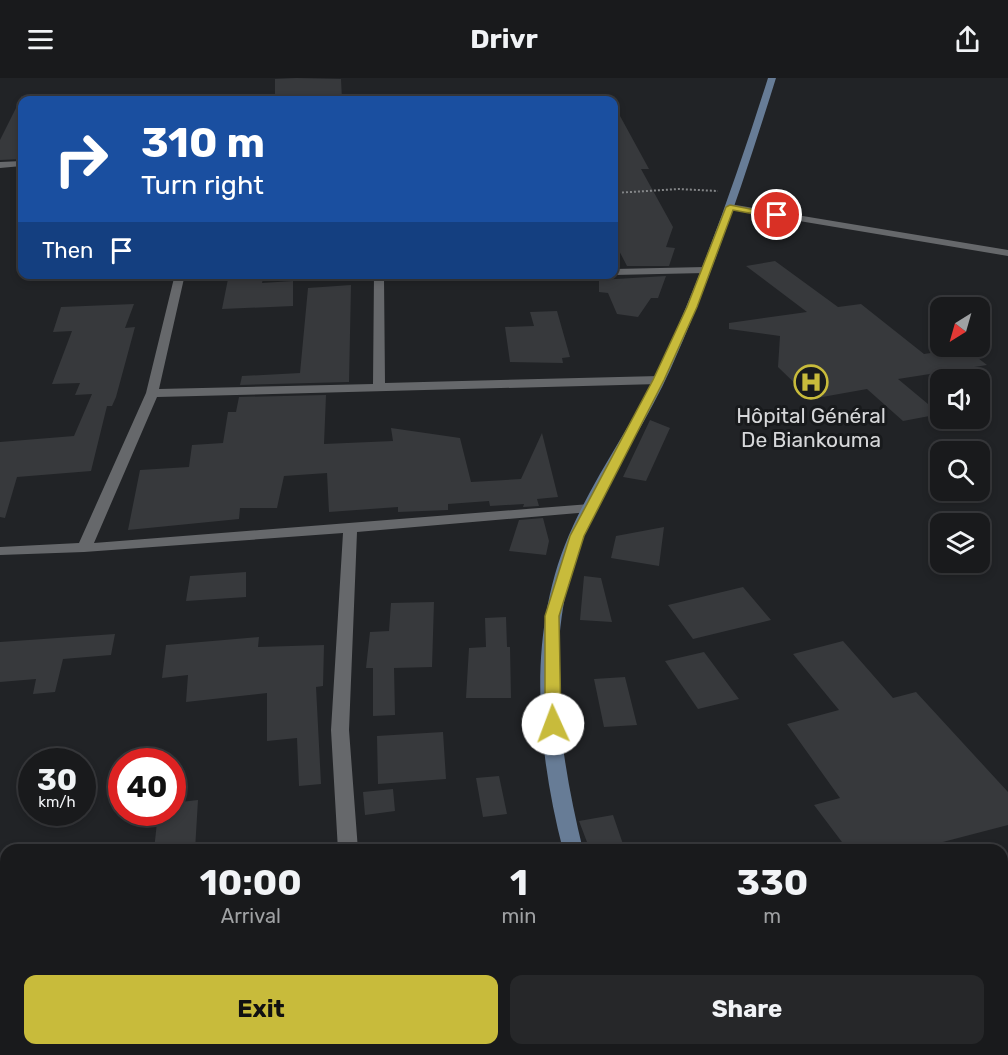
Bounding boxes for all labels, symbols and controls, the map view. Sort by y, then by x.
icon: menu [24,23,57,56]
text: Drivr [470,23,538,55]
icon: share [951,23,984,56]
text: 310 m [141,118,265,168]
icon: right [42,120,120,198]
text: Turn right [141,169,264,201]
pin [751,189,802,240]
icon: arrive [760,198,793,231]
icon: arrive [105,234,138,267]
text: Then [42,237,93,264]
north arrow [930,297,990,357]
map controls [930,297,990,573]
hospital icon: Hôpital Général De Biankouma [793,364,829,400]
button: sound [930,369,990,429]
place label: Hôpital Général De Biankouma [736,403,886,452]
button: search [930,441,990,501]
button: layers [930,513,990,573]
position arrow [521,692,585,756]
speed limit sign: 40 [108,748,186,826]
text: 30 [37,762,77,798]
text: km/h [38,793,76,811]
text: 10:00 [200,861,302,904]
text: 1 [510,861,528,904]
text: 330 [736,861,808,904]
text: Arrival [221,904,281,928]
text: min [502,904,536,928]
text: m [763,904,781,928]
button: Exit [24,975,498,1044]
button: Share [510,975,984,1044]

